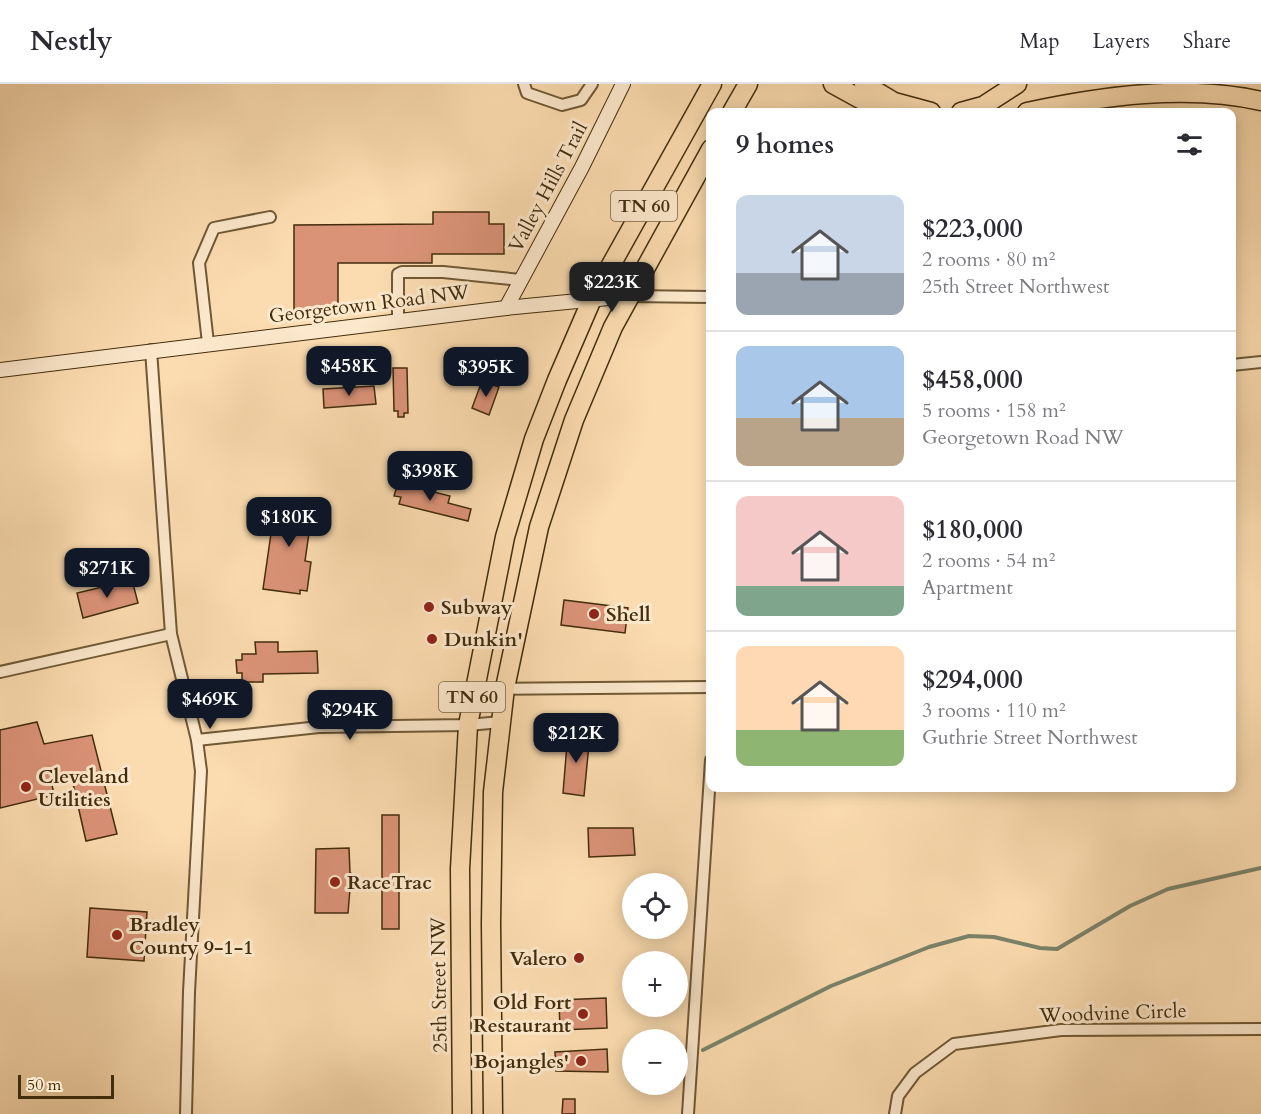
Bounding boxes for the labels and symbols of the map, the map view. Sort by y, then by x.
street label: Valley Hills Trail [502,117,594,257]
road number: TN 60 [611,191,677,221]
pin: $223K [570,262,654,313]
street label: Georgetown Road NW [267,278,472,330]
pin: $458K [307,346,391,397]
pin: $395K [444,347,528,398]
pin: $398K [388,451,472,502]
pin: $180K [247,497,331,548]
pin: $271K [65,548,149,599]
place label: Subway [441,594,513,621]
marker: Subway [422,600,436,614]
place label: Shell [606,601,651,628]
marker: Shell [587,607,601,621]
place label: Dunkin' [444,626,523,653]
marker: Dunkin' [425,632,439,646]
pin: $469K [168,679,252,730]
road number: TN 60 [439,682,505,712]
pin: $294K [308,690,392,741]
pin: $212K [534,713,618,764]
place label: Cleveland Utilities [38,763,129,813]
marker: Cleveland Utilities [19,780,33,794]
place label: RaceTrac [347,869,432,896]
marker: RaceTrac [328,875,342,889]
place label: Bradley County 9-1-1 [129,911,254,961]
street label: 25th Street NW [424,916,454,1053]
marker: Bradley County 9-1-1 [110,928,124,942]
place label: Valero [510,945,567,972]
marker: Valero [572,951,586,965]
place label: Old Fort Restaurant [473,989,571,1039]
street label: Woodvine Circle [1038,997,1187,1029]
marker: Old Fort Restaurant [576,1007,590,1021]
place label: Bojangles' [473,1048,569,1075]
marker: Bojangles' [574,1054,588,1068]
scale bar [18,1072,114,1100]

